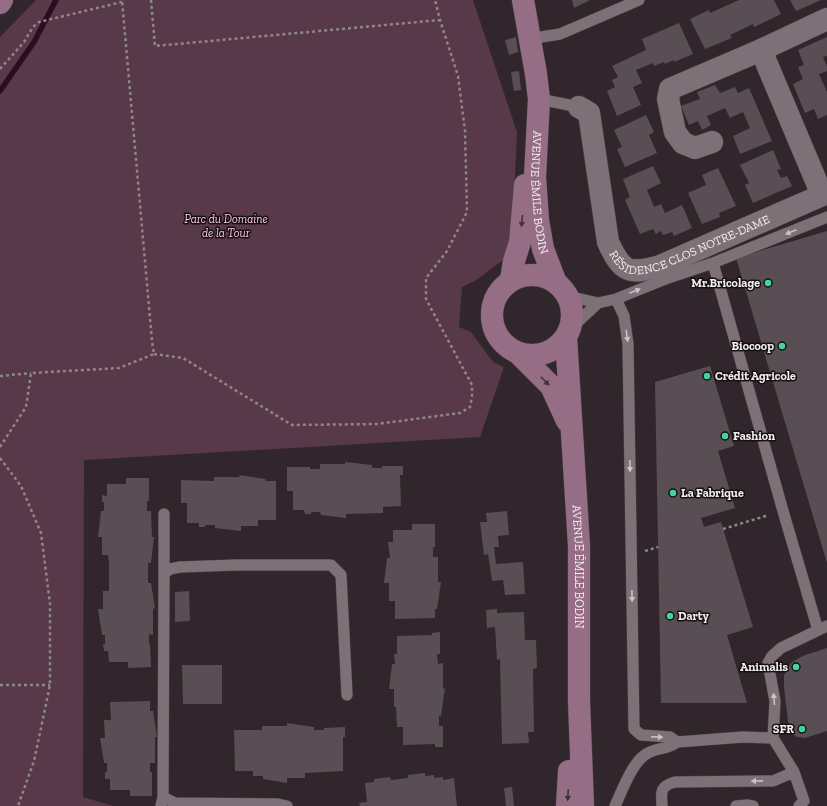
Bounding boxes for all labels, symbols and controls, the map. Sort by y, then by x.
street label: AVENUE ÉMILE BODIN [528,130,551,256]
park label: Parc du Domaine de la Tour [184,212,268,240]
street label: RÉSIDENCE CLOS NOTRE-DAME [606,212,772,278]
one-way arrow [518,215,525,227]
one-way arrow [784,229,796,235]
place label: Mr.Bricolage [691,276,760,290]
marker: Mr.Bricolage [763,278,773,288]
one-way arrow [629,288,641,294]
one-way arrow [624,330,630,342]
place label: Biocoop [732,339,774,353]
marker: Biocoop [777,341,787,351]
place label: Crédit Agricole [715,369,796,383]
marker: Crédit Agricole [702,371,712,381]
one-way arrow [540,376,550,386]
place label: Fashion [733,429,775,443]
marker: Fashion [720,431,730,441]
one-way arrow [627,460,633,473]
place label: La Fabrique [681,486,744,500]
marker: La Fabrique [668,488,678,498]
street label: AVENUE ÉMILE BODIN [569,504,587,629]
one-way arrow [629,590,635,603]
place label: Darty [678,609,709,623]
marker: Darty [665,611,675,621]
place label: Animalis [740,660,788,674]
marker: Animalis [791,662,801,672]
one-way arrow [771,693,777,705]
place label: SFR [773,722,794,736]
marker: SFR [797,724,807,734]
one-way arrow [651,733,663,740]
one-way arrow [750,778,763,784]
one-way arrow [565,789,571,802]

